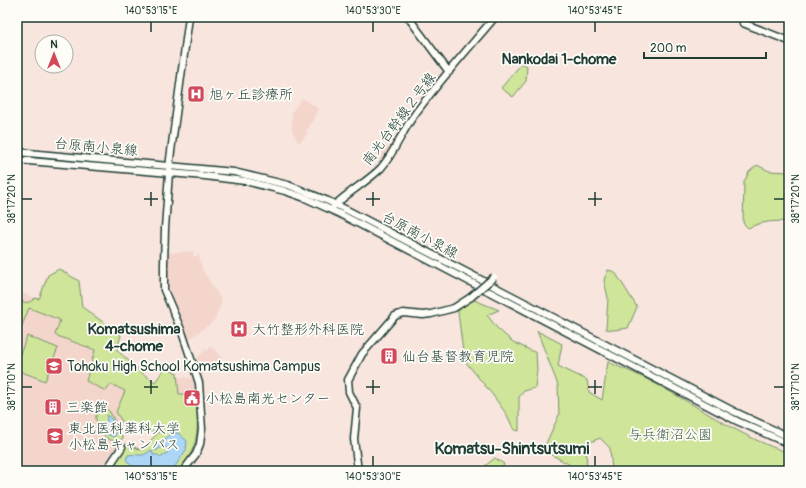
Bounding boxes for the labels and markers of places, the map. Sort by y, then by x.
hospital icon: 旭ヶ丘診療所 [186,84,206,104]
place label: 旭ヶ丘診療所 [209,86,293,103]
hospital icon: 大竹整形外科医院 [229,319,249,339]
place label: 大竹整形外科医院 [252,321,364,338]
building icon: 仙台基督教育児院 [379,346,399,366]
place label: 仙台基督教育児院 [402,348,514,365]
school or university icon: Tohoku High School Komatsushima Campus [44,356,64,376]
place label: Tohoku High School Komatsushima Campus [67,358,321,375]
public building icon: 小松島南光センター [182,388,202,408]
place label: 小松島南光センター [205,390,330,407]
building icon: 三楽館 [43,397,63,417]
place label: 三楽館 [66,399,108,416]
place label: 東北医科薬科大学 小松島キャンパス [68,420,180,453]
school or university icon: 東北医科薬科大学 小松島キャンパス [45,426,65,446]

